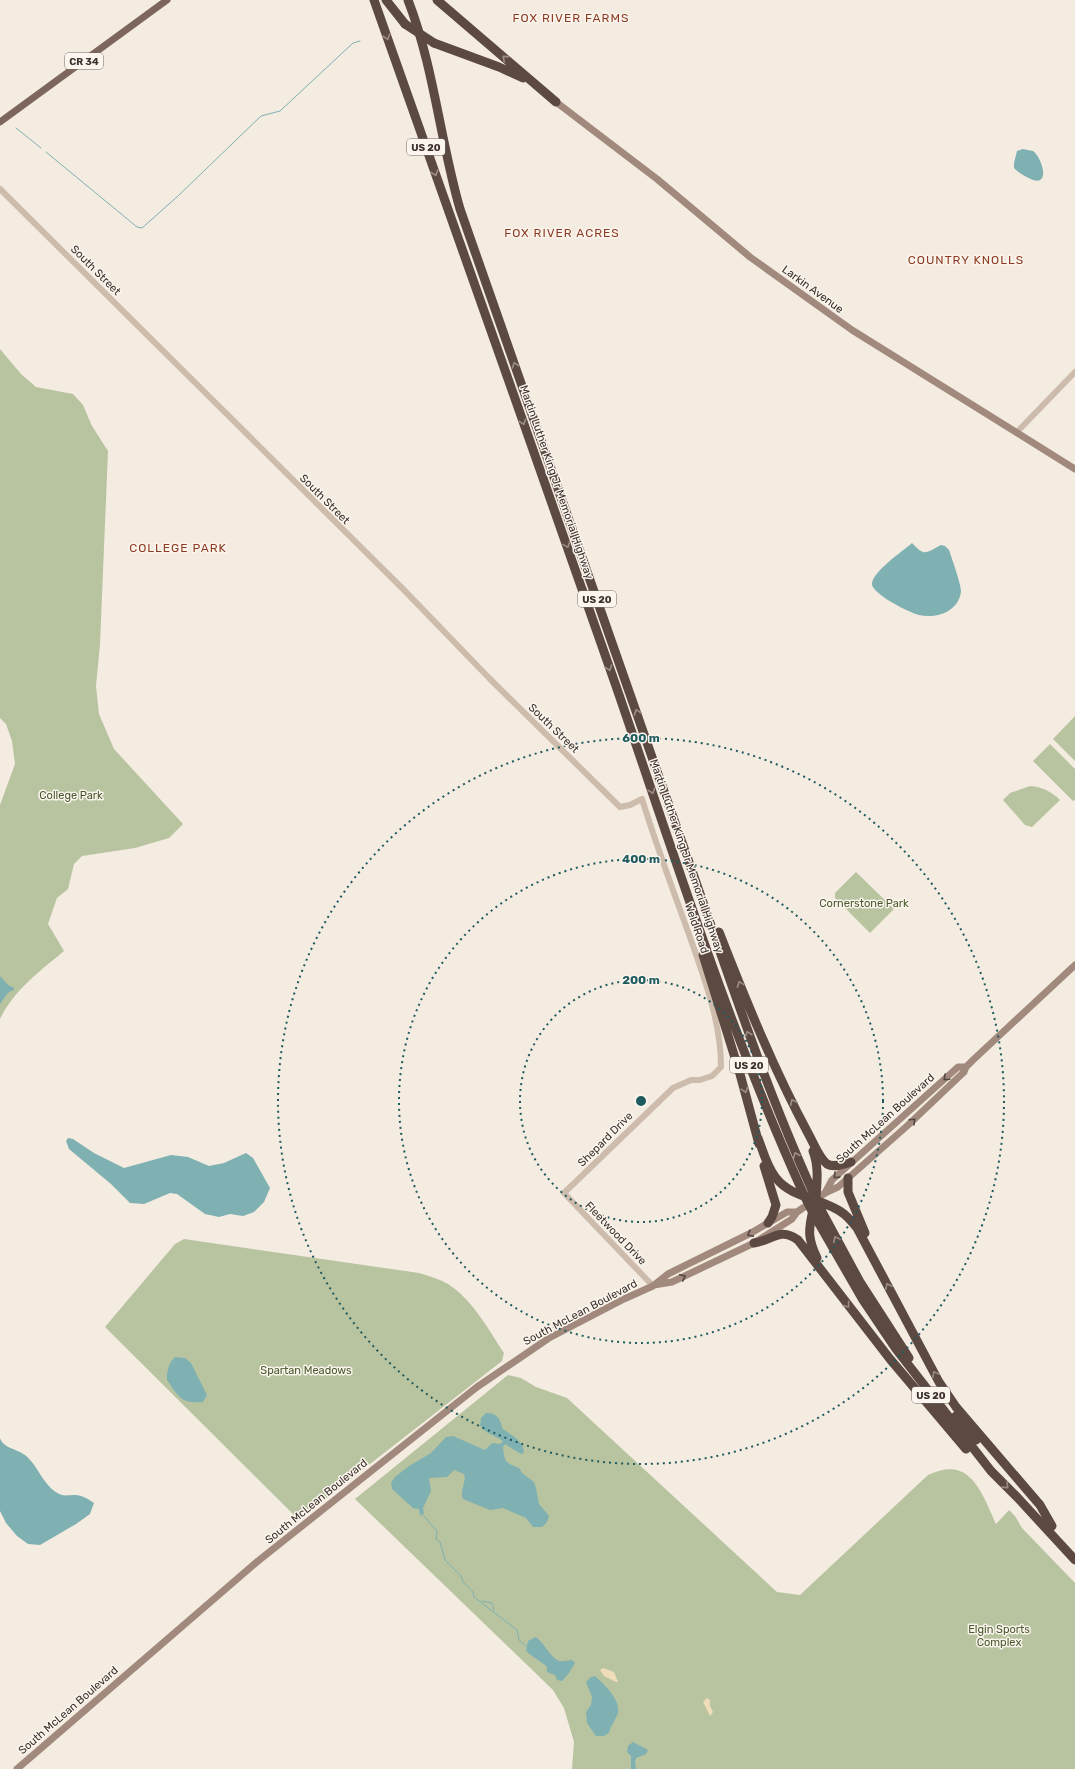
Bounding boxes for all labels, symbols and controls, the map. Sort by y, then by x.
district label: FOX RIVER FARMS [513,11,629,25]
one-way arrow [383,33,391,40]
road number: CR 34 [65,53,103,69]
one-way arrow [503,56,510,63]
road number: US 20 [407,139,445,155]
one-way arrow [431,169,439,176]
district label: FOX RIVER ACRES [504,226,620,240]
street label: South Street [68,243,124,299]
district label: COUNTRY KNOLLS [908,253,1024,267]
street label: Larkin Avenue [780,263,846,316]
one-way arrow [511,362,520,369]
street label: Martin Luther King Jr Memorial Highway [517,384,596,581]
one-way arrow [518,419,527,426]
street label: South Street [297,472,353,528]
district label: COLLEGE PARK [129,541,227,555]
one-way arrow [562,541,570,548]
road number: US 20 [578,591,616,607]
one-way arrow [605,664,613,671]
street label: South Street [526,701,582,756]
one-way arrow [633,709,641,716]
text: 600 m [622,731,660,745]
street label: Martin Luther King Jr Memorial Highway [647,758,726,955]
one-way arrow [647,787,656,794]
park label: College Park [39,789,103,802]
text: 400 m [622,852,660,866]
park label: Cornerstone Park [819,897,909,910]
street label: Weld Road [682,901,711,955]
text: 200 m [622,973,660,987]
one-way arrow [736,980,744,987]
one-way arrow [744,1030,753,1037]
road number: US 20 [730,1057,768,1073]
street label: South McLean Boulevard [834,1071,937,1166]
one-way arrow [943,1074,951,1081]
one-way arrow [740,1086,749,1093]
centre of rings [634,1094,648,1108]
one-way arrow [790,1099,798,1107]
street label: Shepard Drive [575,1109,635,1169]
one-way arrow [908,1118,916,1125]
one-way arrow [792,1151,800,1158]
one-way arrow [833,1171,841,1179]
street label: Fleetwood Drive [582,1199,649,1268]
one-way arrow [747,1229,754,1236]
one-way arrow [834,1235,841,1243]
one-way arrow [679,1274,687,1282]
street label: South McLean Boulevard [521,1277,640,1348]
one-way arrow [885,1283,893,1290]
one-way arrow [842,1301,850,1308]
park label: Spartan Meadows [260,1364,352,1377]
one-way arrow [932,1371,939,1378]
road number: US 20 [912,1387,950,1403]
street label: South McLean Boulevard [263,1456,370,1547]
one-way arrow [1001,1481,1009,1489]
park label: Elgin Sports Complex [968,1623,1030,1649]
street label: South McLean Boulevard [16,1664,121,1757]

